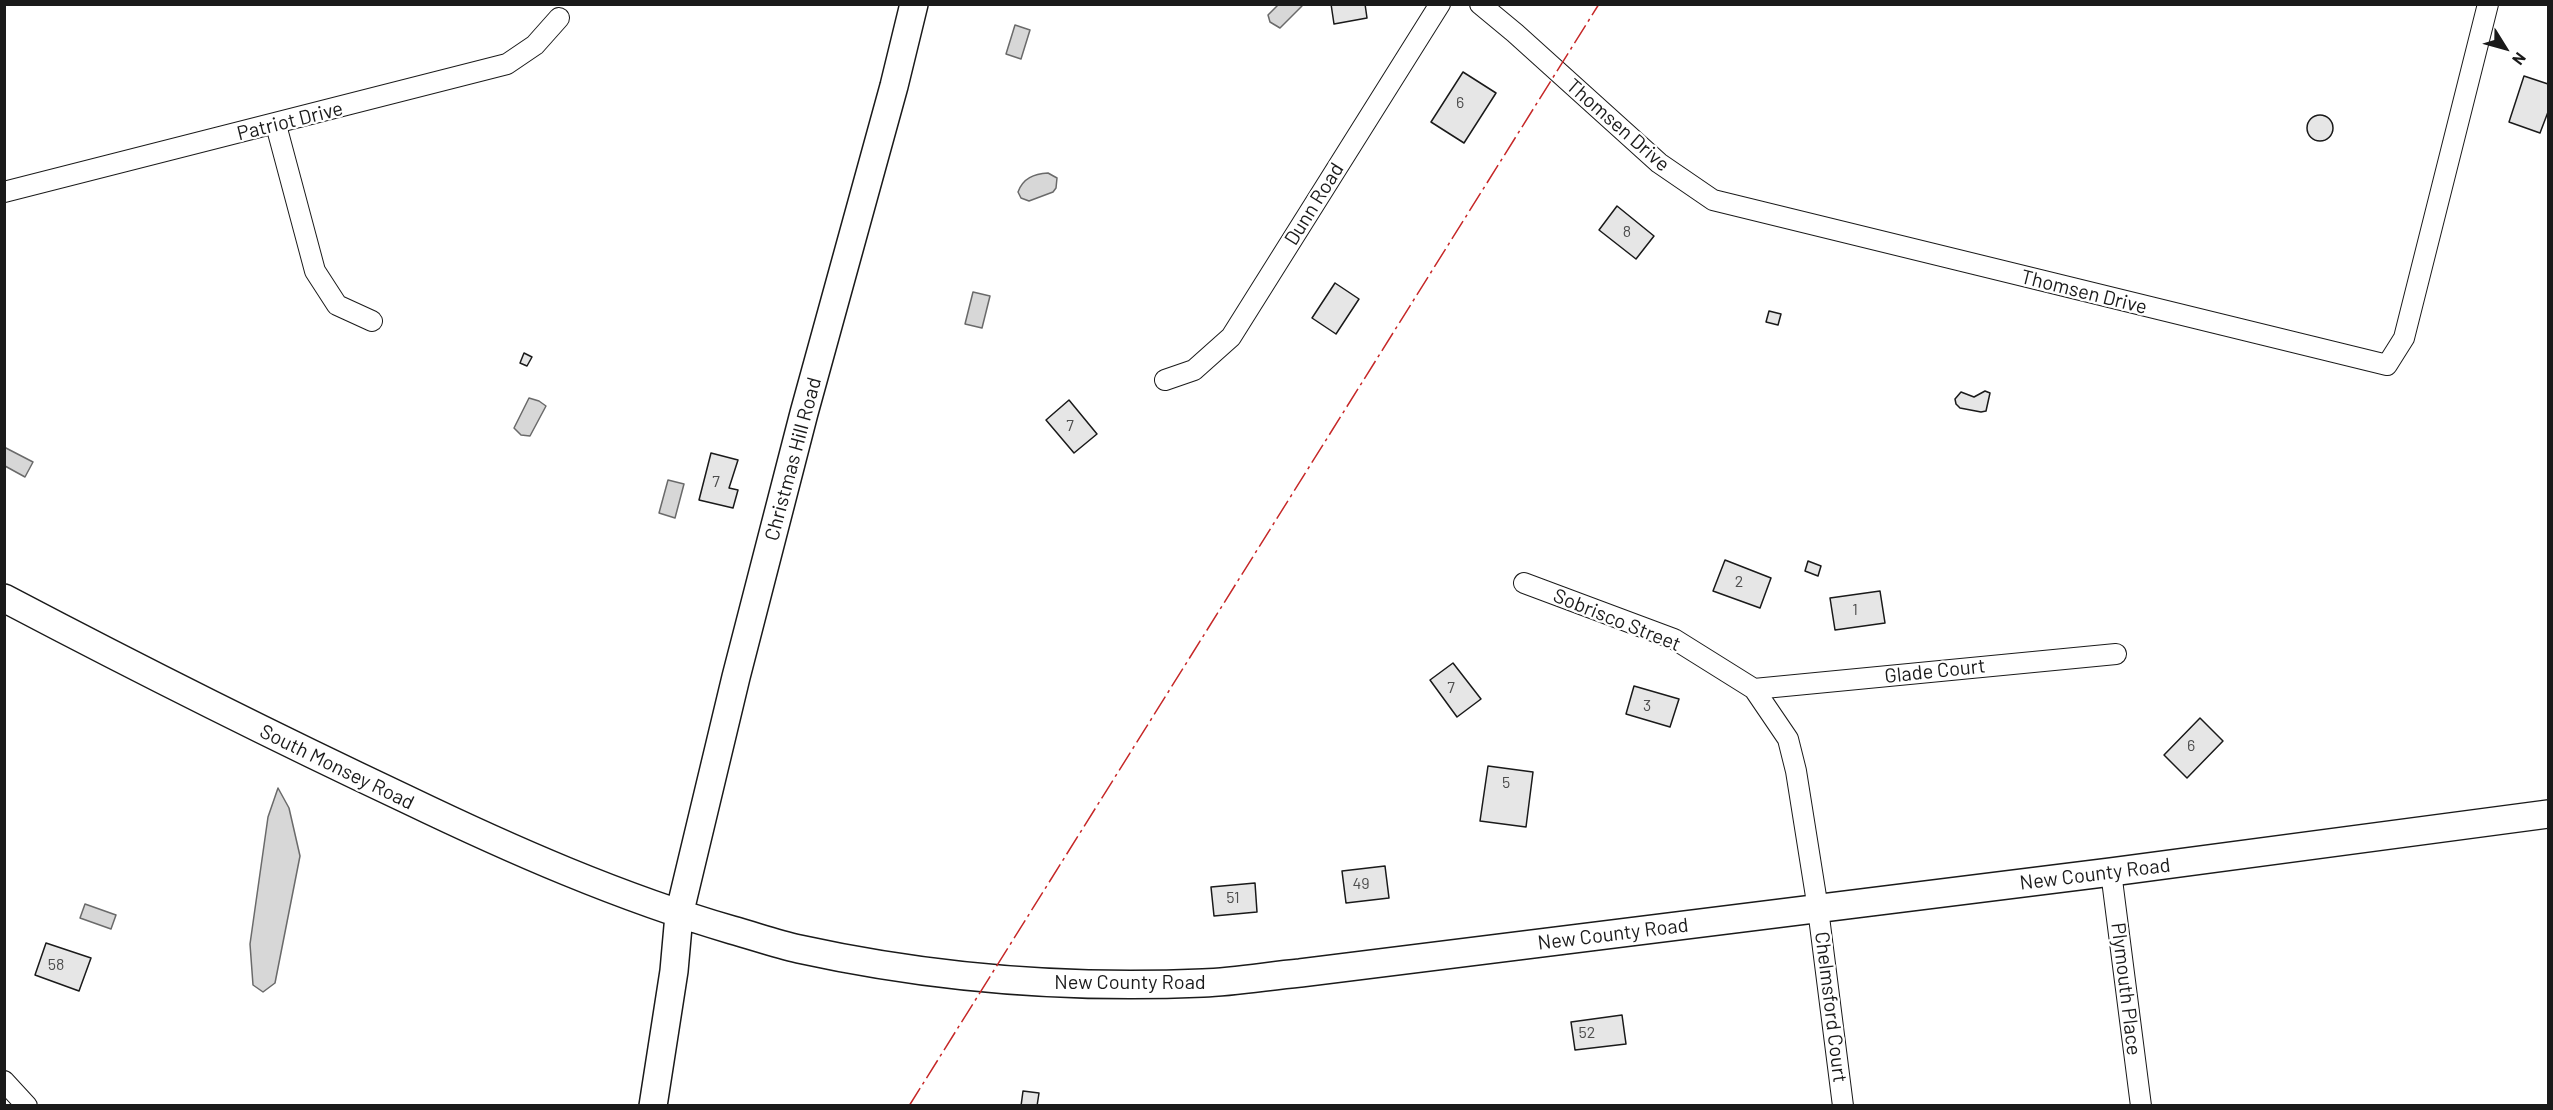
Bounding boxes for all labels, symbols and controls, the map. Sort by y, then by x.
north arrow [2475,18,2535,78]
text: N [2509,49,2531,69]
street label: Thomsen Drive [1561,74,1675,176]
house number: 6 [1456,93,1464,113]
street label: Patriot Drive [235,96,345,146]
street label: Dunn Road [1279,158,1349,250]
house number: 8 [1623,222,1631,242]
street label: Thomsen Drive [2018,265,2150,319]
street label: Christmas Hill Road [760,375,826,543]
house number: 7 [1066,416,1074,436]
house number: 7 [712,472,720,492]
house number: 2 [1735,572,1743,592]
street label: Sobrisco Street [1550,584,1684,656]
house number: 1 [1852,600,1858,620]
street label: Glade Court [1883,654,1987,688]
house number: 7 [1447,678,1455,698]
house number: 3 [1643,696,1651,716]
street label: South Monsey Road [256,719,418,815]
house number: 6 [2187,736,2195,756]
house number: 5 [1502,773,1510,793]
street label: New County Road [2018,853,2172,895]
house number: 49 [1352,874,1370,894]
house number: 51 [1226,888,1240,908]
street label: New County Road [1536,913,1690,955]
street label: Plymouth Place [2106,921,2146,1057]
street label: Chelmsford Court [1810,930,1852,1084]
house number: 58 [48,955,64,975]
street label: New County Road [1054,970,1206,994]
house number: 52 [1579,1023,1595,1043]

